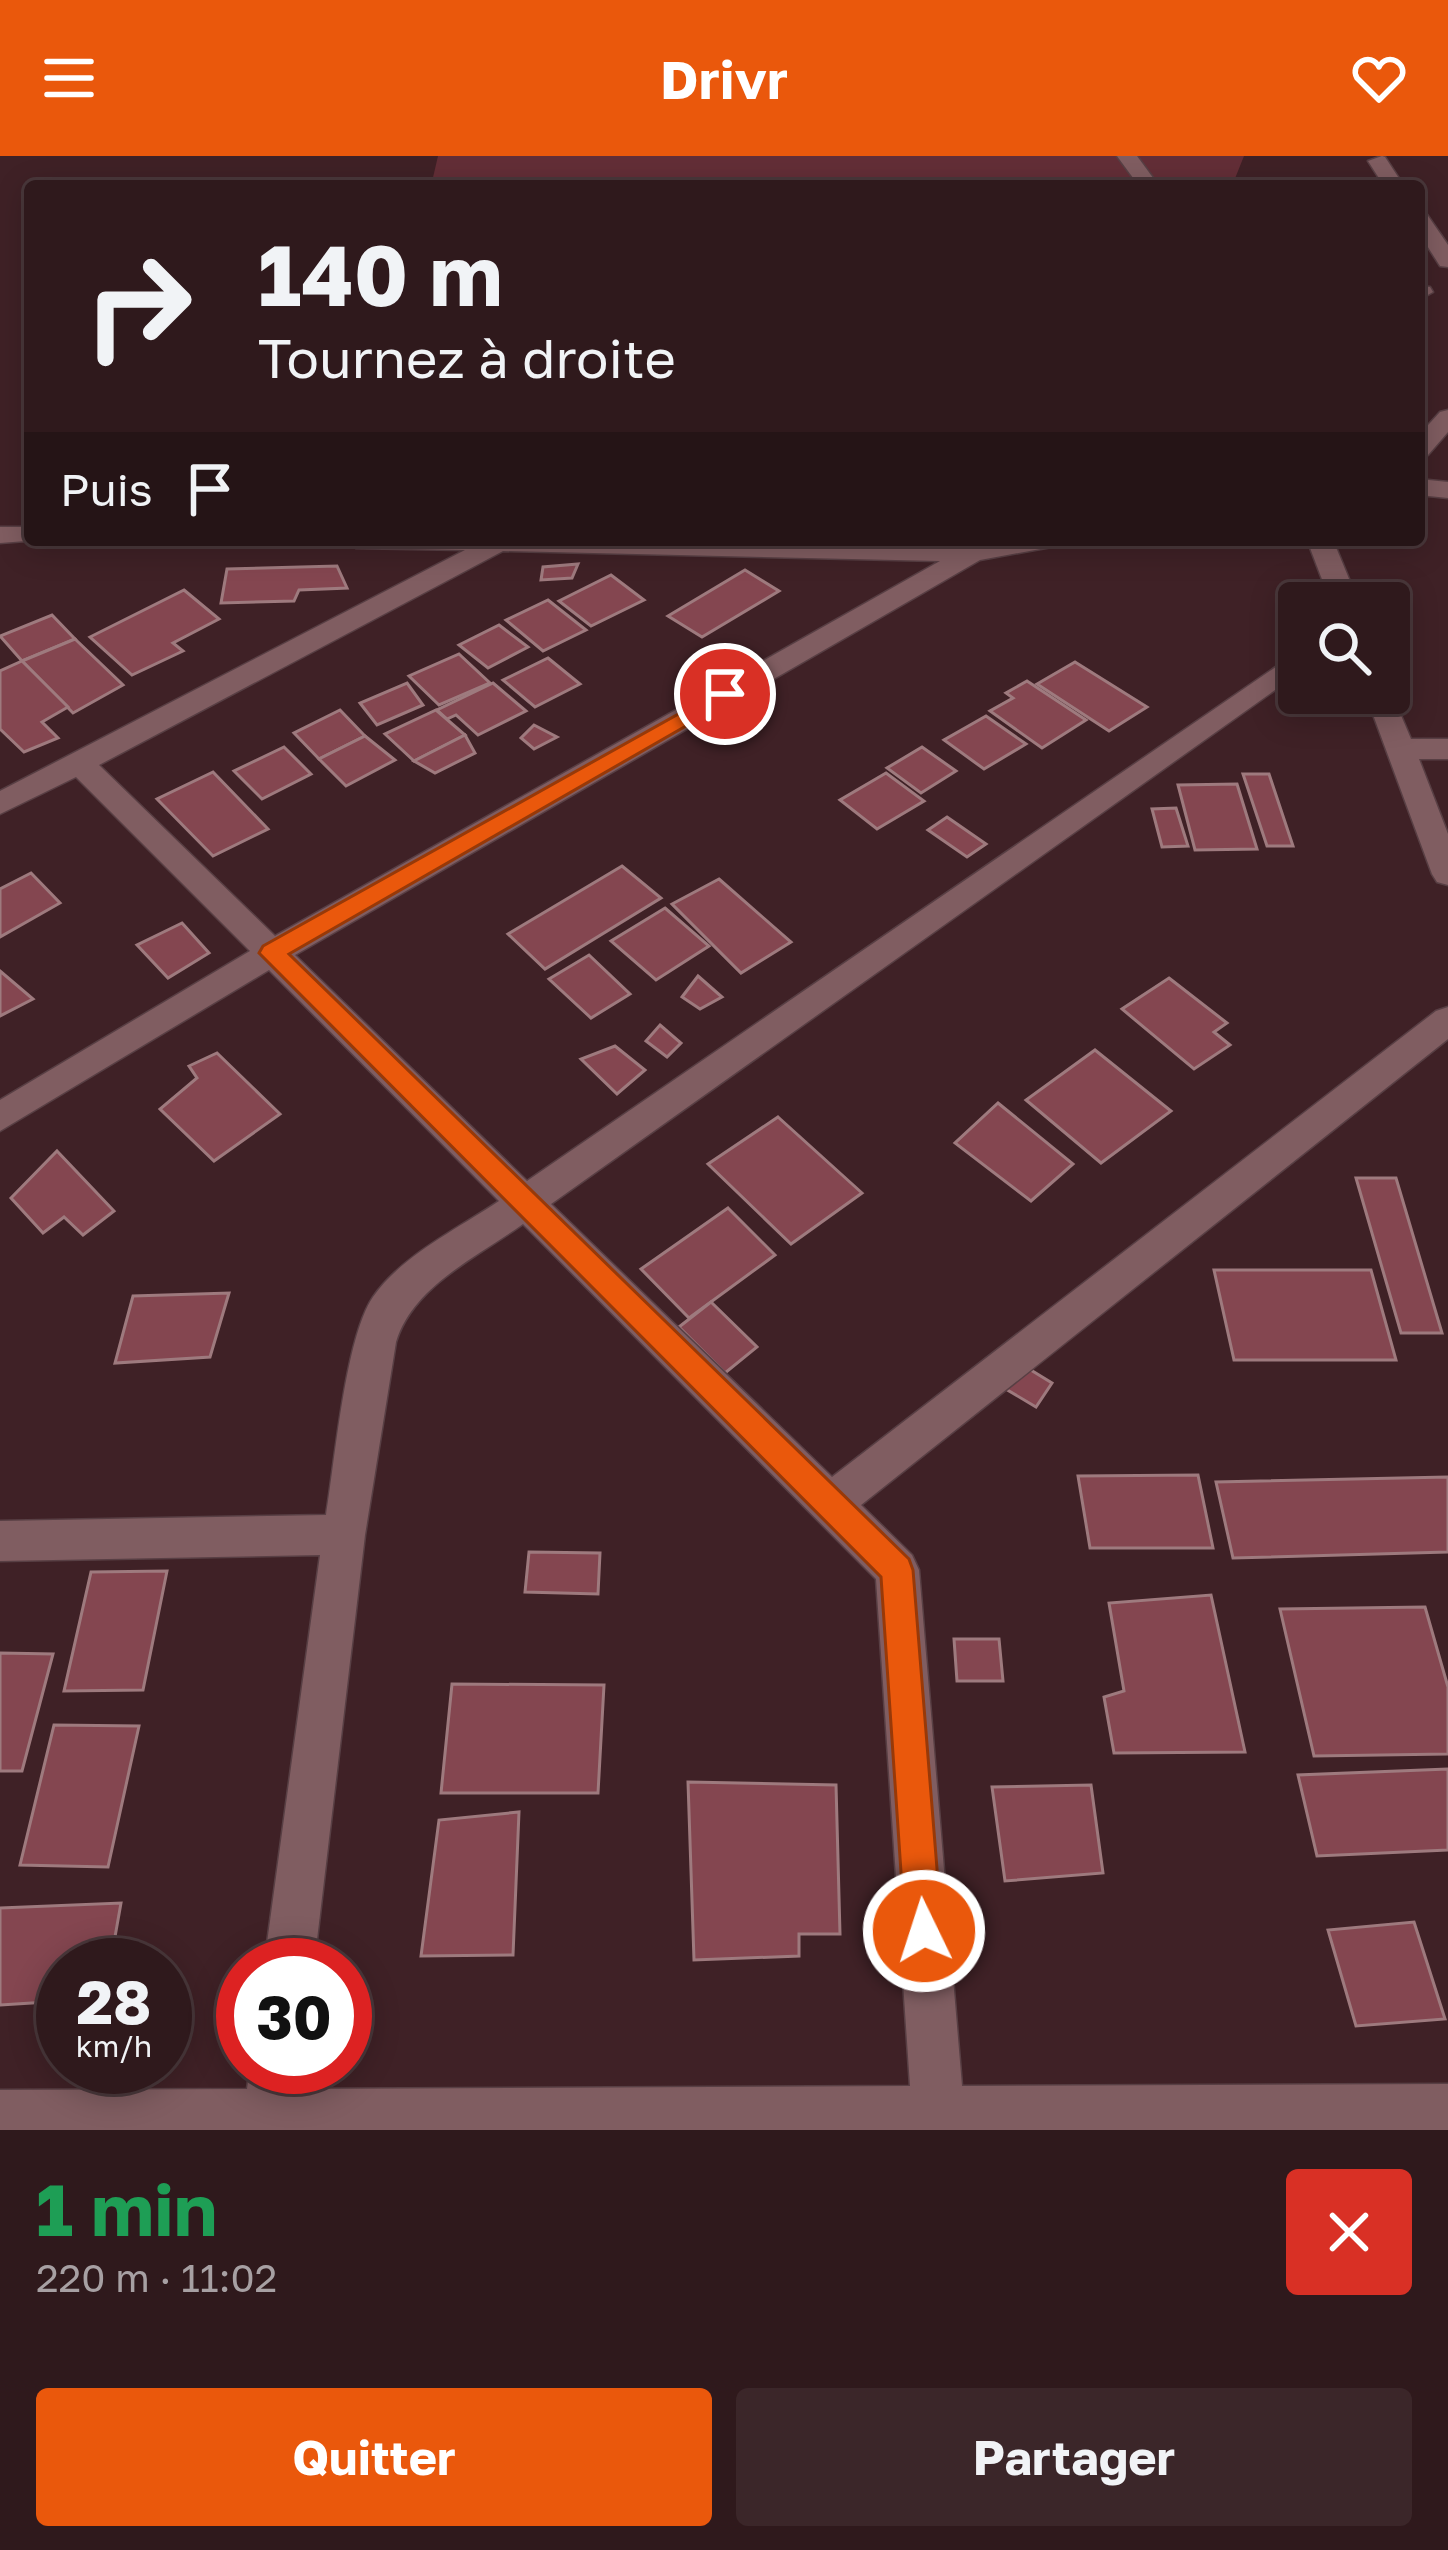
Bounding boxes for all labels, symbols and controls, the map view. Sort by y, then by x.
icon: menu [36,45,102,111]
icon: heart [1346,45,1412,111]
text: Drivr [660,46,788,111]
text: 140 m [258,224,503,324]
icon: right [60,228,216,384]
text: Tournez à droite [258,325,676,390]
icon: arrive [177,456,243,522]
text: Puis [60,462,153,516]
map controls [1278,582,1410,714]
button: search [1278,582,1410,714]
pin [674,643,776,745]
icon: arrive [692,661,758,727]
position arrow [861,1868,987,1994]
speed limit sign: 30 [216,1938,372,2094]
text: 28 [76,1965,151,2037]
text: km/h [76,2028,152,2064]
text: 1 min [36,2165,217,2252]
button: close [1286,2169,1412,2295]
text: 220 m · 11:02 [36,2254,277,2301]
button: Quitter [36,2388,712,2526]
button: Partager [736,2388,1412,2526]

